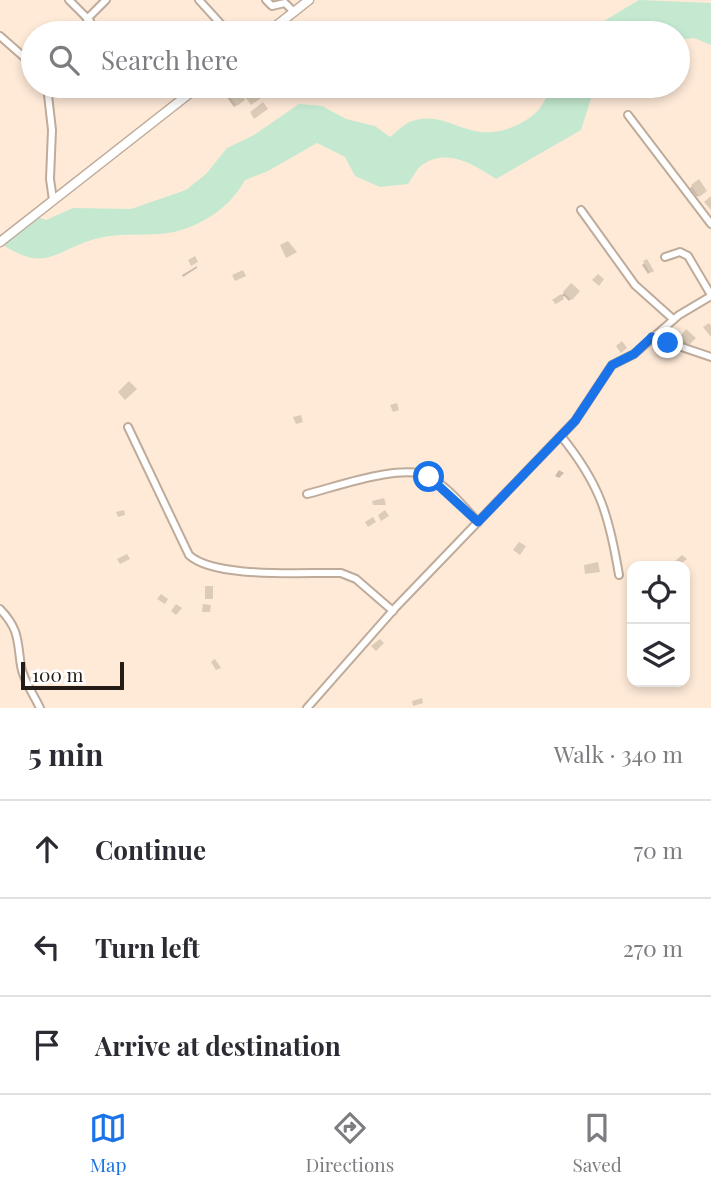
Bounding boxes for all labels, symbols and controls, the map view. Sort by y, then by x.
search box [21,21,690,98]
icon: search [45,41,83,79]
text: Search here [101,42,238,77]
route end [652,327,683,358]
route start [413,461,444,492]
map controls [627,561,690,687]
button: locate [627,561,690,624]
button: layers [627,624,690,687]
scale bar [21,659,124,691]
text: 100 m [32,661,83,687]
text: 5 min [28,734,103,774]
text: Walk · 340 m [554,738,683,769]
icon: ahead [28,830,66,868]
text: Continue [95,832,206,867]
text: 70 m [634,834,683,865]
icon: left [28,928,66,966]
text: Turn left [95,930,200,965]
text: 270 m [623,932,683,963]
icon: arrive [28,1026,66,1064]
text: Arrive at destination [95,1028,341,1063]
tab: Map [89,1109,127,1177]
tab: Directions [305,1109,394,1177]
tab: Saved [572,1109,622,1177]

